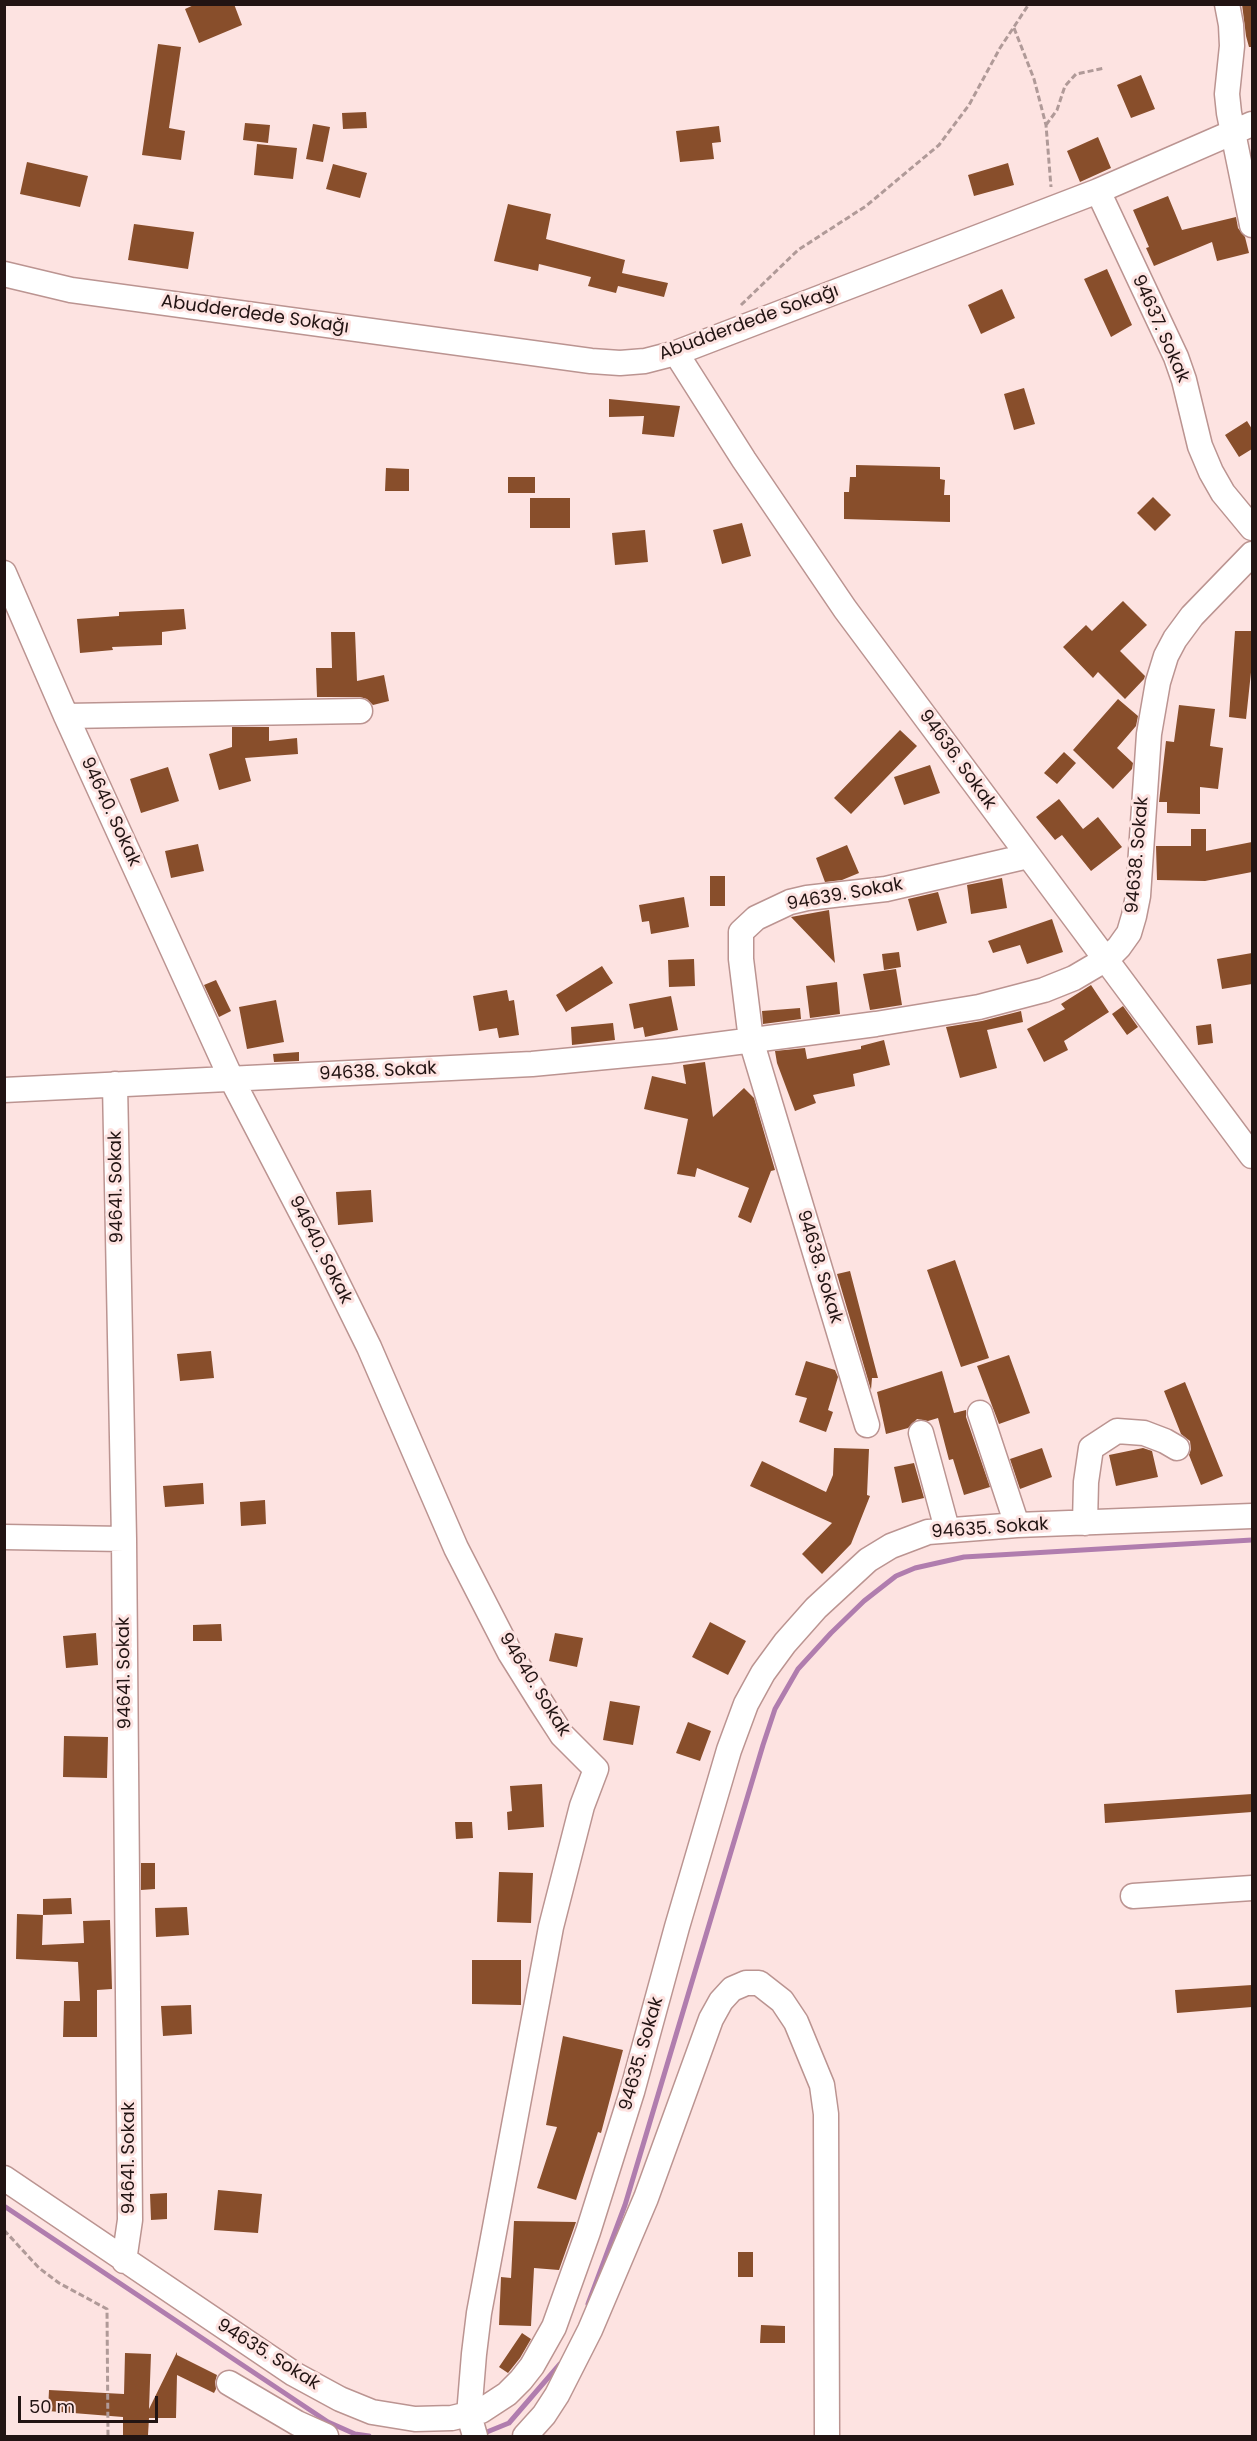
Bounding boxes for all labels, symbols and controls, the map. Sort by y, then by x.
street label: 94637. Sokak [1127,272,1193,386]
street label: Abudderdede Sokağı [656,280,842,366]
street label: Abudderdede Sokağı [160,291,350,339]
street label: 94636. Sokak [914,706,1000,814]
street label: 94640. Sokak [75,754,145,870]
street label: 94638. Sokak [1122,796,1154,914]
street label: 94639. Sokak [785,874,905,916]
street label: 94638. Sokak [319,1058,437,1086]
street label: 94641. Sokak [105,1131,129,1243]
street label: 94640. Sokak [284,1192,356,1308]
street label: 94638. Sokak [792,1208,846,1326]
street label: 94635. Sokak [931,1514,1049,1544]
street label: 94641. Sokak [113,1617,137,1729]
street label: 94640. Sokak [494,1629,574,1741]
street label: 94635. Sokak [615,1995,669,2113]
street label: 94641. Sokak [118,2102,140,2214]
street label: 94635. Sokak [213,2315,323,2395]
scale bar [21,2384,160,2422]
text: 50 m [29,2394,75,2419]

